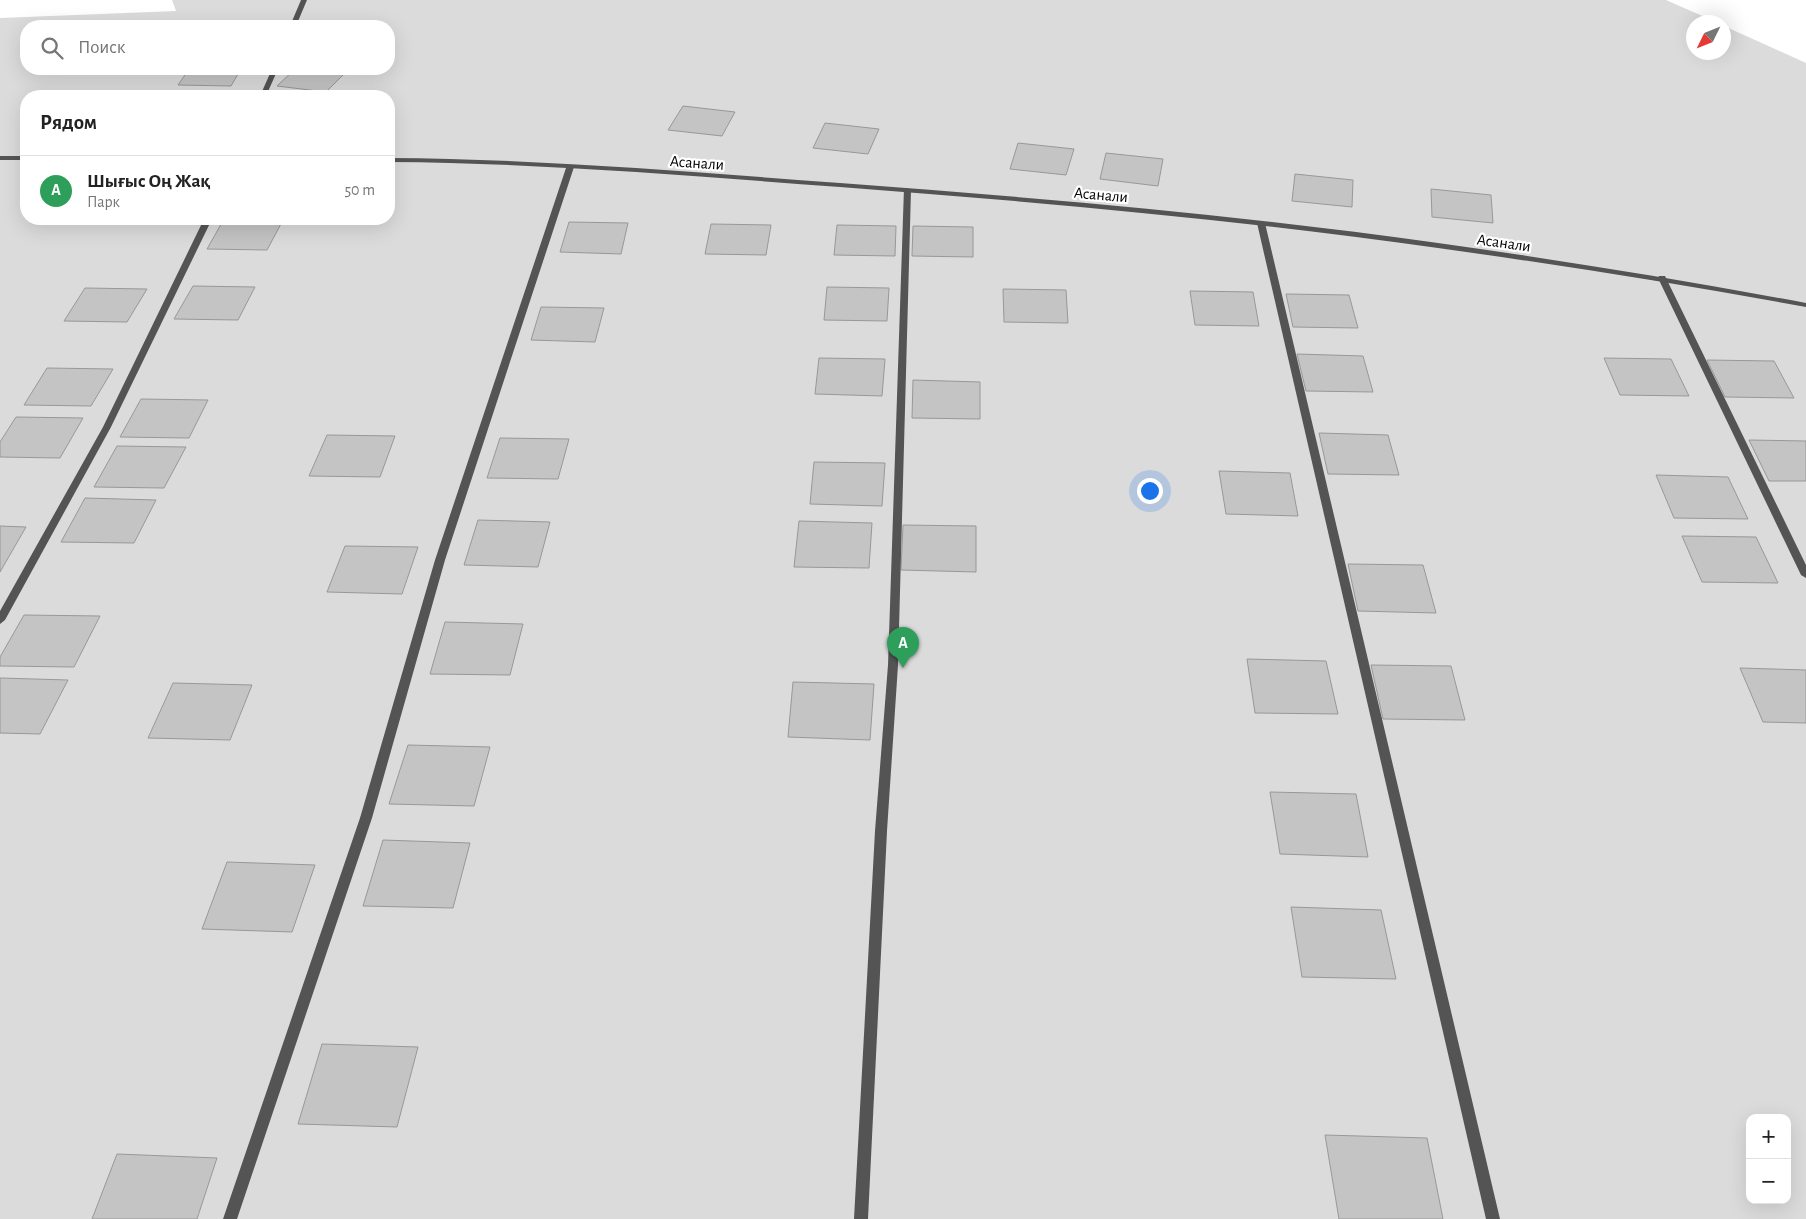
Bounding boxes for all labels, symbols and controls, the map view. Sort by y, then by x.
north arrow [1686,15,1731,60]
search box [20,20,395,75]
icon: search [38,34,66,62]
text: Поиск [78,38,125,57]
text: Рядом [40,112,97,133]
street label: Асанали [669,153,725,173]
text: Шығыс Оң Жақ [87,172,210,191]
text: A [51,182,61,198]
text: 50 m [344,182,375,198]
street label: Асанали [1073,185,1129,205]
text: Парк [87,194,120,210]
street label: Асанали [1476,231,1532,255]
your location [1137,478,1163,504]
pin: A [887,627,919,668]
map controls [1746,1114,1791,1204]
button: + [1746,1114,1791,1159]
button: − [1746,1159,1791,1204]

